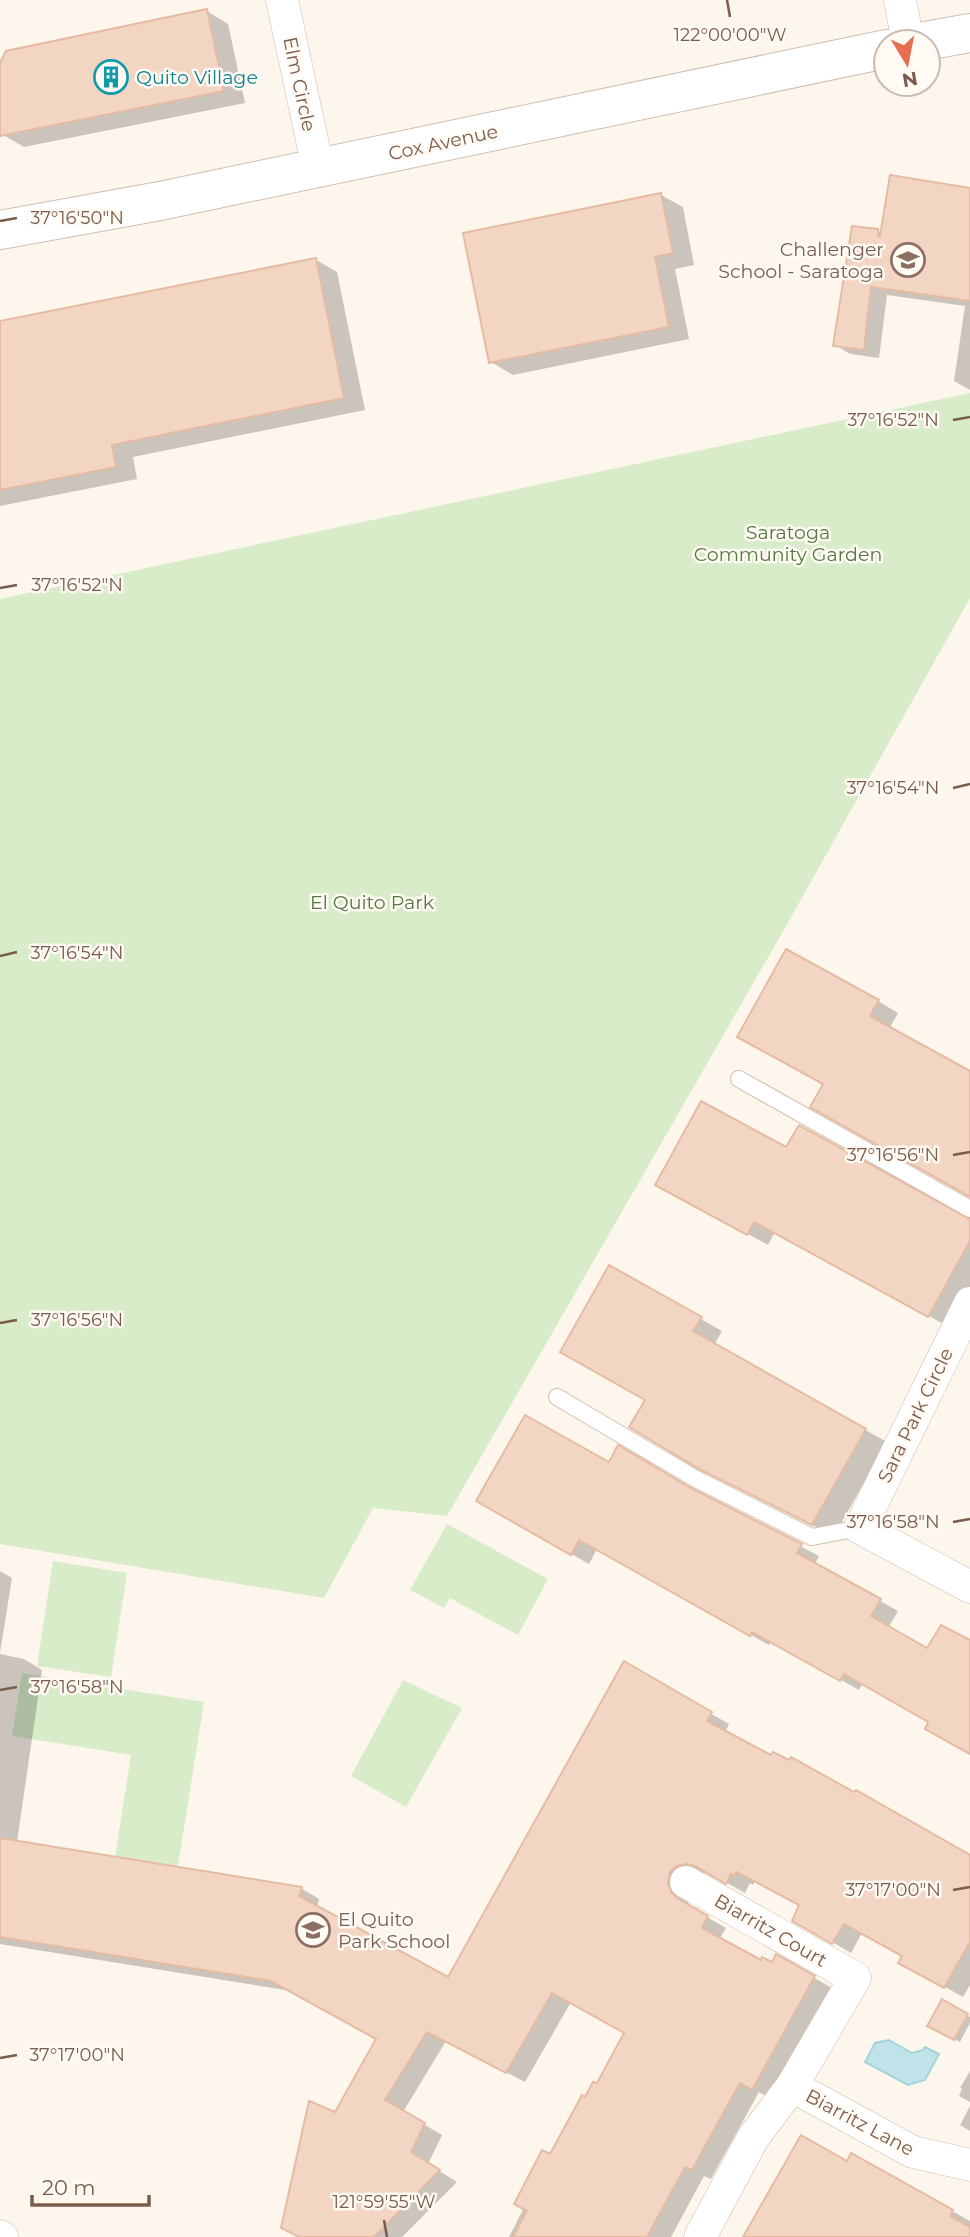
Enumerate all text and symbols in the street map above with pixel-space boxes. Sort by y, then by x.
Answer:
text: 122°00'00"W [674,24,786,46]
north arrow [872,28,942,98]
street label: Elm Circle [278,35,321,133]
building icon: Quito Village [92,58,130,96]
place label: Quito Village [136,66,258,89]
text: N [900,67,919,92]
street label: Cox Avenue [386,120,500,165]
text: 37°16'50"N [30,207,124,229]
place label: Challenger School - Saratoga [718,238,884,283]
school or university icon: Challenger School - Saratoga [889,241,927,279]
text: 37°16'52"N [847,409,939,431]
park label: Saratoga Community Garden [694,521,882,566]
text: 37°16'52"N [31,574,123,596]
text: 37°16'54"N [847,777,939,799]
park label: El Quito Park [310,891,435,914]
text: 37°16'54"N [31,942,123,964]
text: 37°16'56"N [847,1144,939,1166]
text: 37°16'56"N [31,1309,123,1331]
street label: Sara Park Circle [873,1344,958,1487]
text: 37°16'58"N [846,1511,940,1533]
text: 37°16'58"N [30,1676,124,1698]
text: 37°17'00"N [845,1879,941,1901]
street label: Biarritz Court [710,1889,831,1972]
place label: El Quito Park School [338,1908,450,1953]
school or university icon: El Quito Park School [294,1911,332,1949]
text: 37°17'00"N [29,2044,125,2066]
street label: Biarritz Lane [802,2084,918,2161]
scale bar [32,2164,149,2208]
text: 20 m [42,2175,96,2200]
text: 121°59'55"W [333,2191,435,2213]

